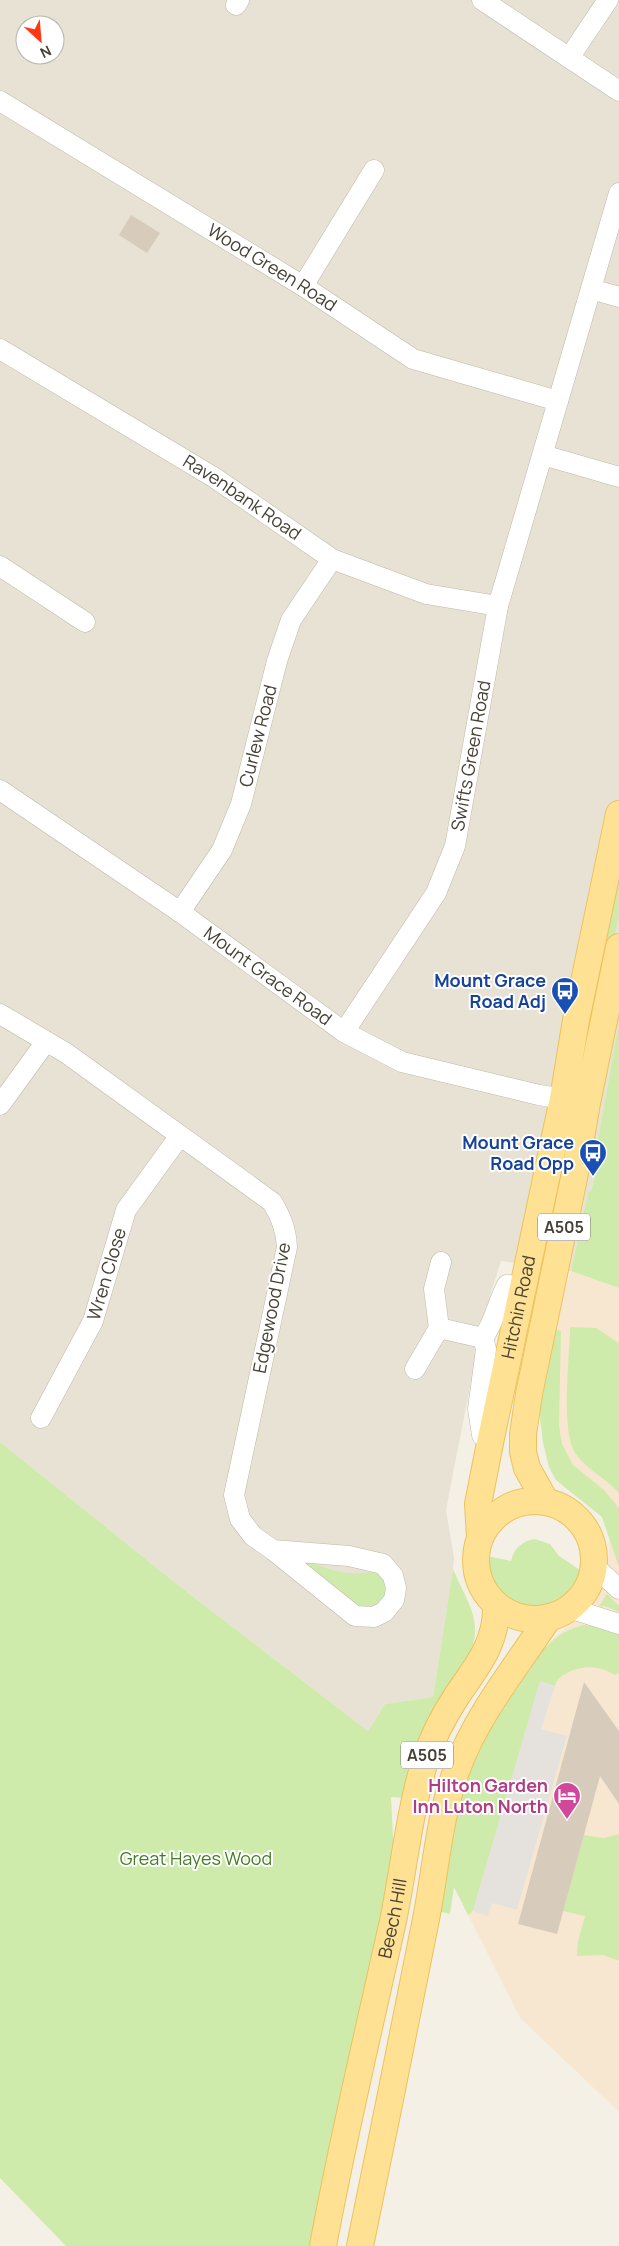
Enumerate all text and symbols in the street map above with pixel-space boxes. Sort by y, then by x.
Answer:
north arrow [15,15,65,65]
text: N [37,41,55,63]
street label: Wood Green Road [203,218,342,316]
street label: Ravenbank Road [179,449,306,545]
street label: Swifts Green Road [445,678,495,833]
street label: Curlew Road [233,682,282,789]
street label: Mount Grace Road [199,920,337,1030]
place label: Mount Grace Road Adj [434,968,546,1013]
bus stop icon: Mount Grace Road Adj [550,976,580,1015]
place label: Mount Grace Road Opp [462,1130,574,1175]
bus stop icon: Mount Grace Road Opp [578,1138,608,1177]
road number: A505 [538,1214,590,1240]
street label: Wren Close [81,1225,131,1323]
street label: Edgewood Drive [247,1240,295,1375]
street label: Hitchin Road [495,1253,540,1361]
road number: A505 [401,1742,453,1768]
place label: Hilton Garden Inn Luton North [412,1773,548,1818]
hotel icon: Hilton Garden Inn Luton North [552,1781,582,1820]
park label: Great Hayes Wood [120,1846,272,1870]
street label: Beech Hill [372,1876,412,1961]

